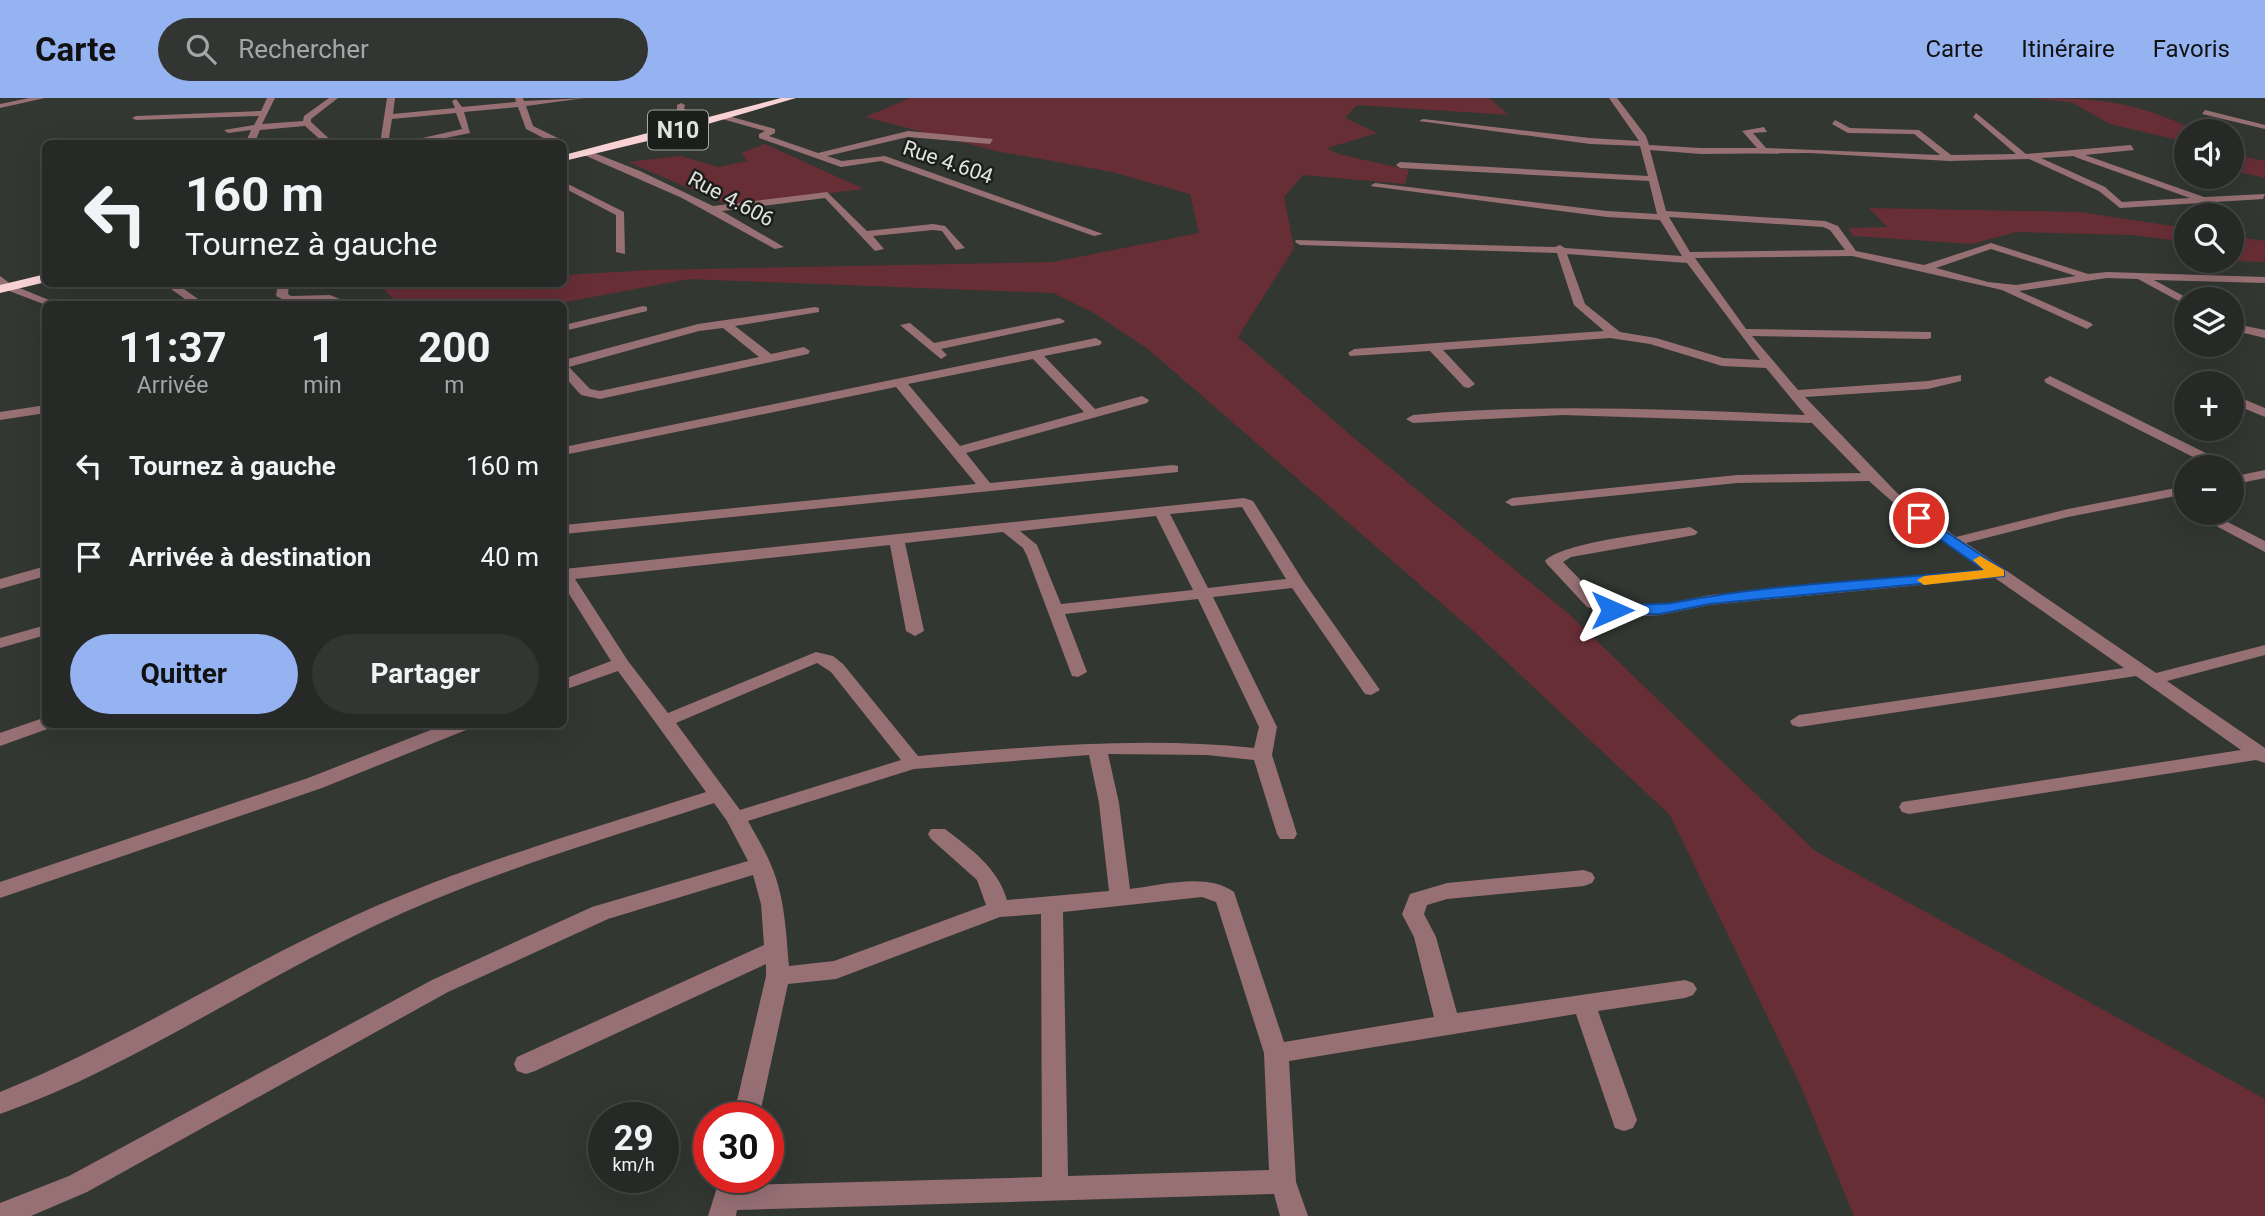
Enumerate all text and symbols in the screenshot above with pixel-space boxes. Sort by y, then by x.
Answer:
search box [158,18,648,81]
text: Carte [35,30,116,69]
icon: search [182,30,220,68]
text: Rechercher [238,34,369,64]
text: Carte [1925,35,1983,63]
text: Itinéraire [2021,35,2115,63]
text: Favoris [2153,35,2230,63]
road number: N10 [648,110,708,150]
map controls [2174,119,2244,525]
button: sound [2174,119,2244,189]
street label: Rue 4.604 [900,135,996,189]
text: 160 m [185,166,324,223]
street label: Rue 4.606 [684,166,778,232]
icon: left [70,168,161,259]
button: search [2174,203,2244,273]
text: Tournez à gauche [185,225,437,263]
button: layers [2174,287,2244,357]
text: 11:37 [119,323,227,372]
text: 1 [310,323,335,372]
text: 200 [418,323,491,372]
button: + [2174,371,2244,441]
text: Arrivée [137,372,208,399]
text: min [303,372,342,399]
text: m [444,372,464,399]
icon: left [70,447,108,485]
text: Tournez à gauche [129,451,336,481]
text: 160 m [466,451,539,481]
button: − [2174,455,2244,525]
pin [1889,488,1949,548]
icon: arrive [1900,499,1938,537]
icon: arrive [70,538,108,576]
text: Arrivée à destination [129,542,371,572]
text: 40 m [481,542,539,572]
position arrow [1575,573,1649,647]
button: Quitter [70,634,298,714]
button: Partager [312,634,539,714]
speed limit sign: 30 [693,1102,784,1193]
text: 29 [613,1118,654,1159]
text: km/h [612,1154,655,1175]

